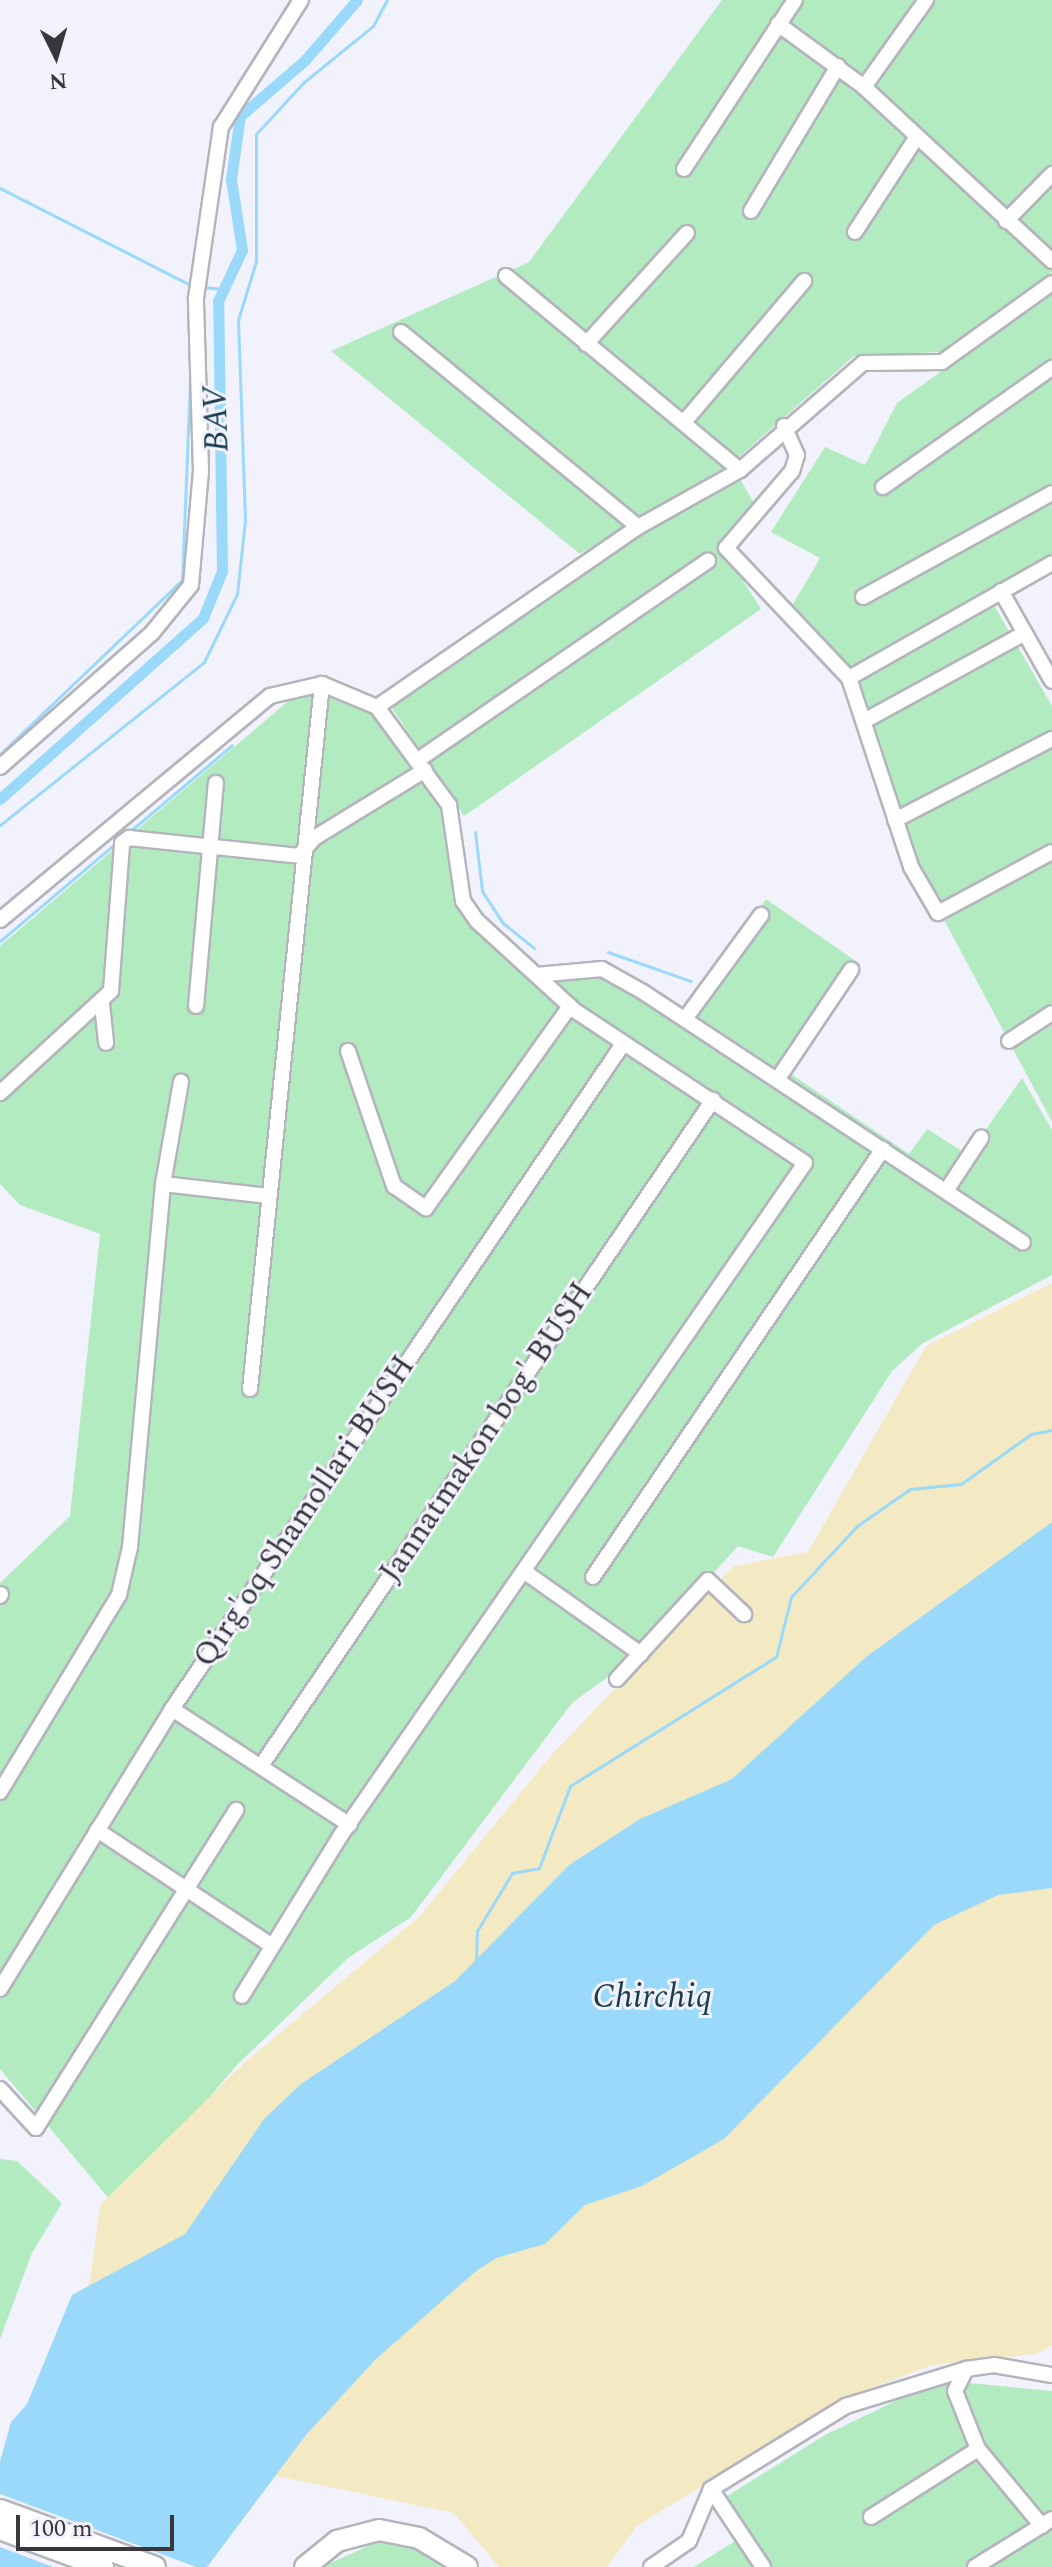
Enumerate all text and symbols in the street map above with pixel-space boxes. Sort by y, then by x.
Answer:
north arrow [16,16,96,96]
text: N [48,63,69,98]
water label: BAV [195,385,239,453]
street label: Jannatmakon bog' BUSH [372,1276,602,1590]
street label: Qirg'oq Shamollari BUSH [186,1349,424,1675]
water label: Chirchiq [592,1978,712,2018]
scale bar [20,2499,178,2549]
text: 100 m [30,2511,93,2547]

